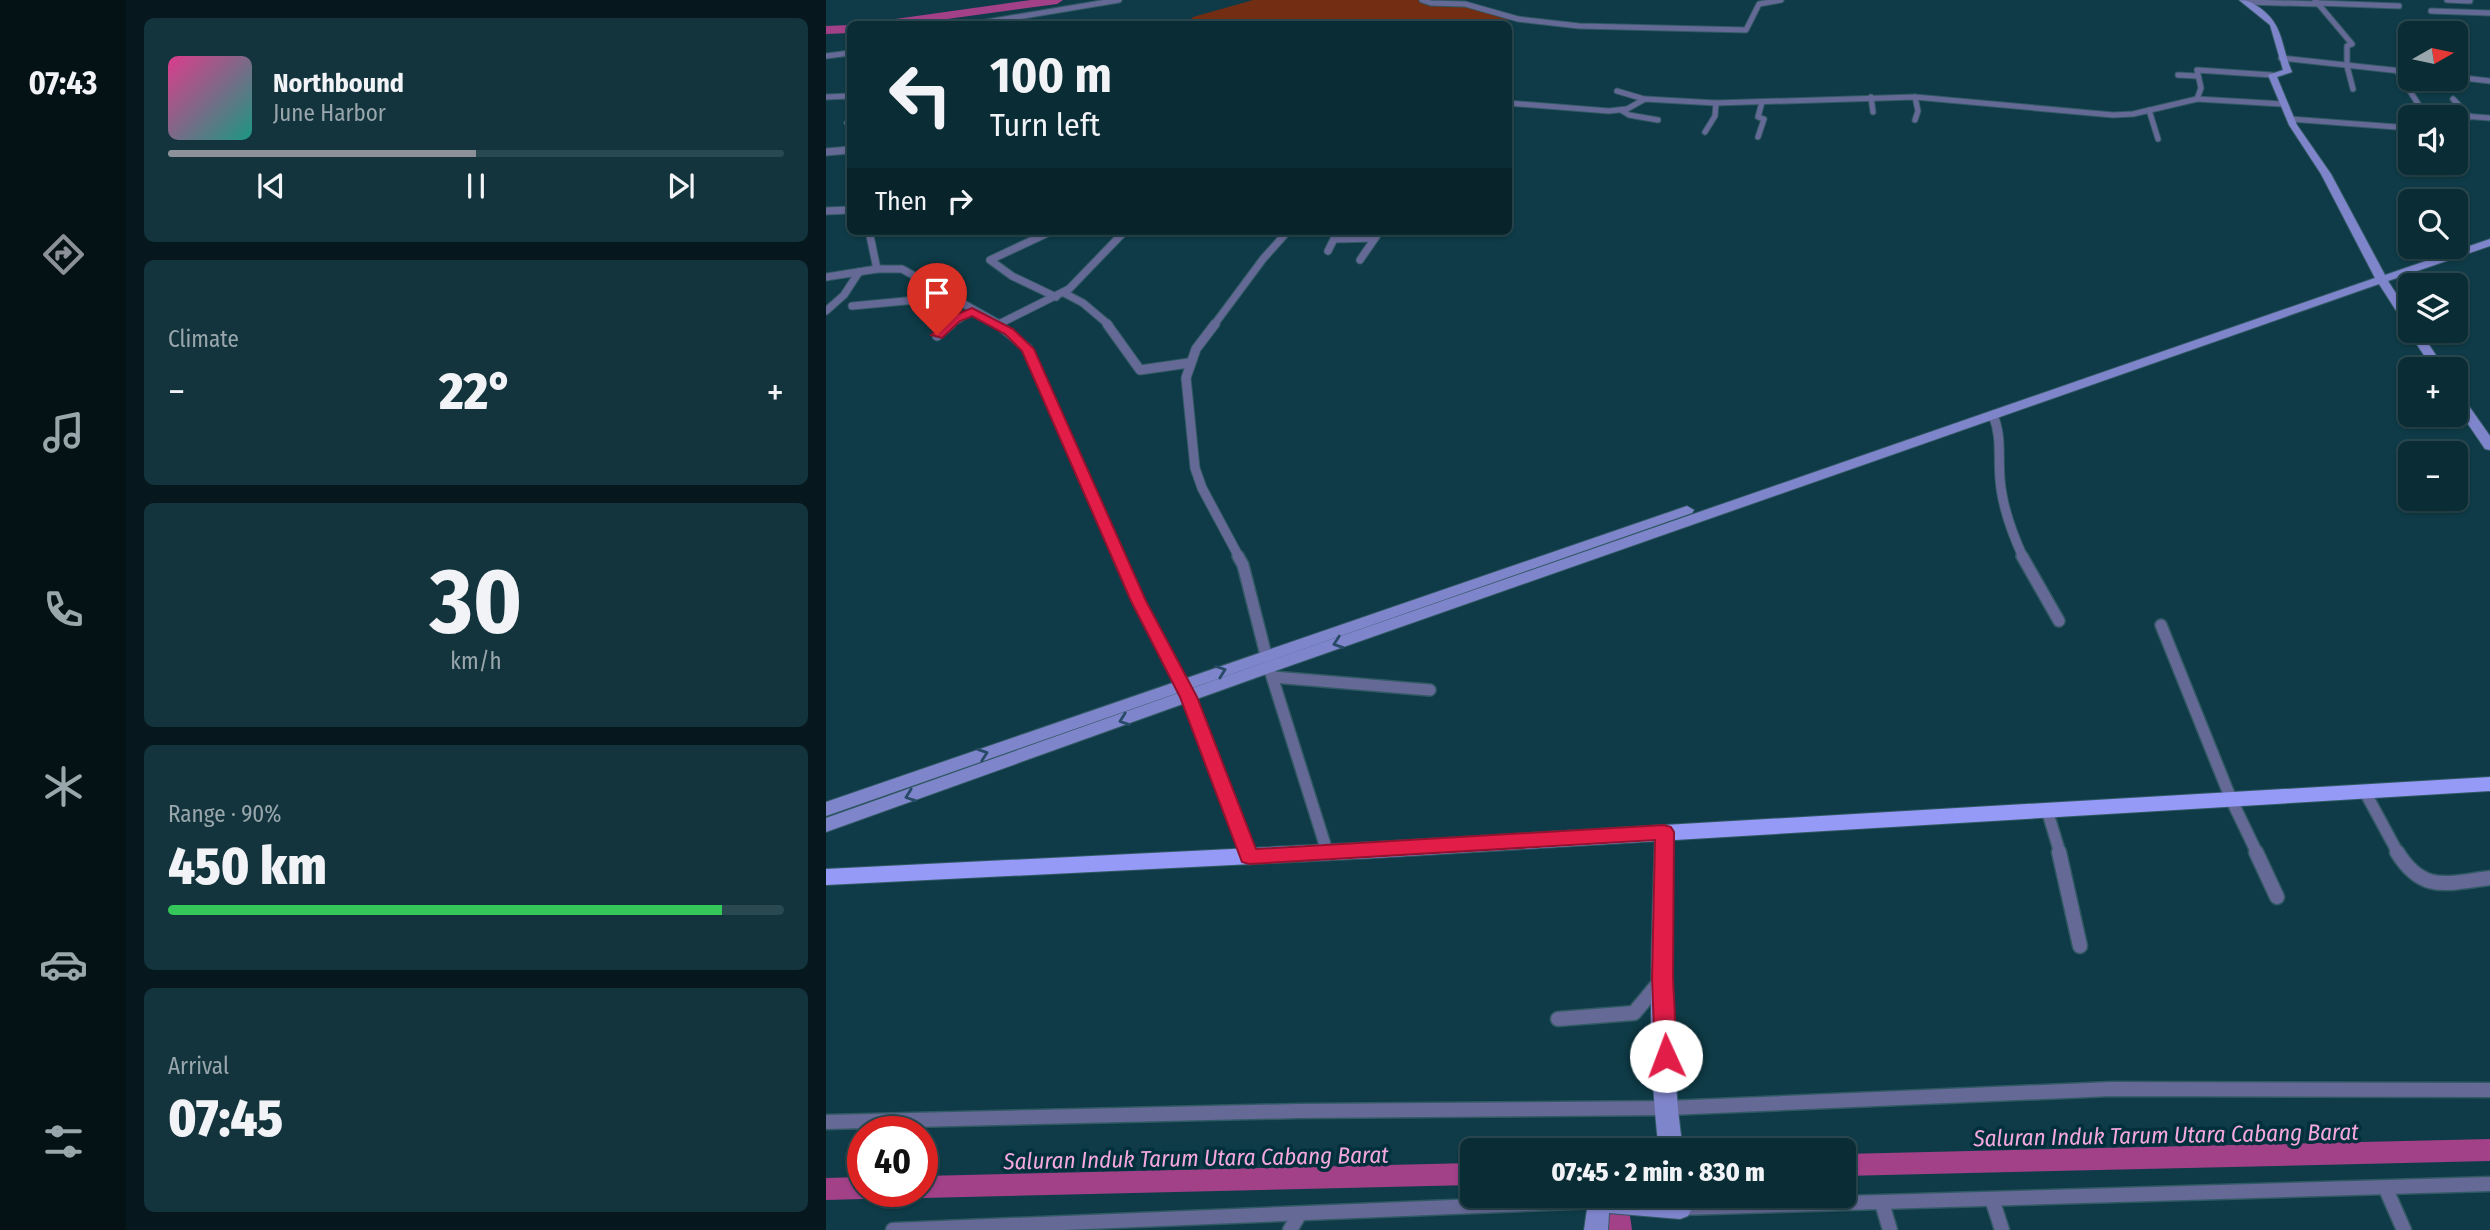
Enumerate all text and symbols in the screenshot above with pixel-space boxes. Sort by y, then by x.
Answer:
north arrow [2398,21,2468,91]
map controls [2398,21,2468,511]
text: 100 m [990,46,1112,105]
icon: left [875,49,966,140]
text: 07:43 [29,64,97,102]
text: Northbound [273,68,404,99]
text: June Harbor [273,99,386,127]
button: sound [2398,105,2468,175]
text: Turn left [990,106,1100,144]
icon: previous [252,167,290,205]
icon: pause [457,167,495,205]
icon: next [662,167,700,205]
icon: right [941,182,979,220]
text: Then [875,186,927,217]
button: search [2398,189,2468,259]
icon: directions [39,230,88,279]
pin [907,263,967,335]
button: layers [2398,273,2468,343]
icon: arrive [918,274,956,312]
text: Climate [168,325,239,353]
button: + [2398,357,2468,427]
text: 22° [439,360,513,423]
text: − [168,369,185,415]
text: + [767,369,784,415]
icon: music [39,408,88,457]
button: − [2398,441,2468,511]
text: 30 [430,547,522,656]
icon: phone [39,585,88,634]
one-way arrow [1333,635,1345,649]
text: km/h [450,647,502,675]
one-way arrow [1214,665,1226,679]
one-way arrow [1118,712,1131,726]
one-way arrow [976,748,988,762]
icon: climate [39,762,88,811]
one-way arrow [904,788,916,802]
text: Range · 90% [168,800,282,828]
text: 450 km [168,835,327,898]
icon: car [39,940,88,989]
position arrow [1629,1019,1703,1093]
text: Arrival [168,1052,229,1080]
text: 07:45 [168,1087,283,1150]
speed limit sign: 40 [847,1116,938,1207]
icon: filters [39,1117,88,1166]
water label: Saluran Induk Tarum Utara Cabang Barat [1972,1118,2359,1152]
water label: Saluran Induk Tarum Utara Cabang Barat [1002,1141,1389,1175]
text: 07:45 · 2 min · 830 m [1551,1157,1765,1188]

